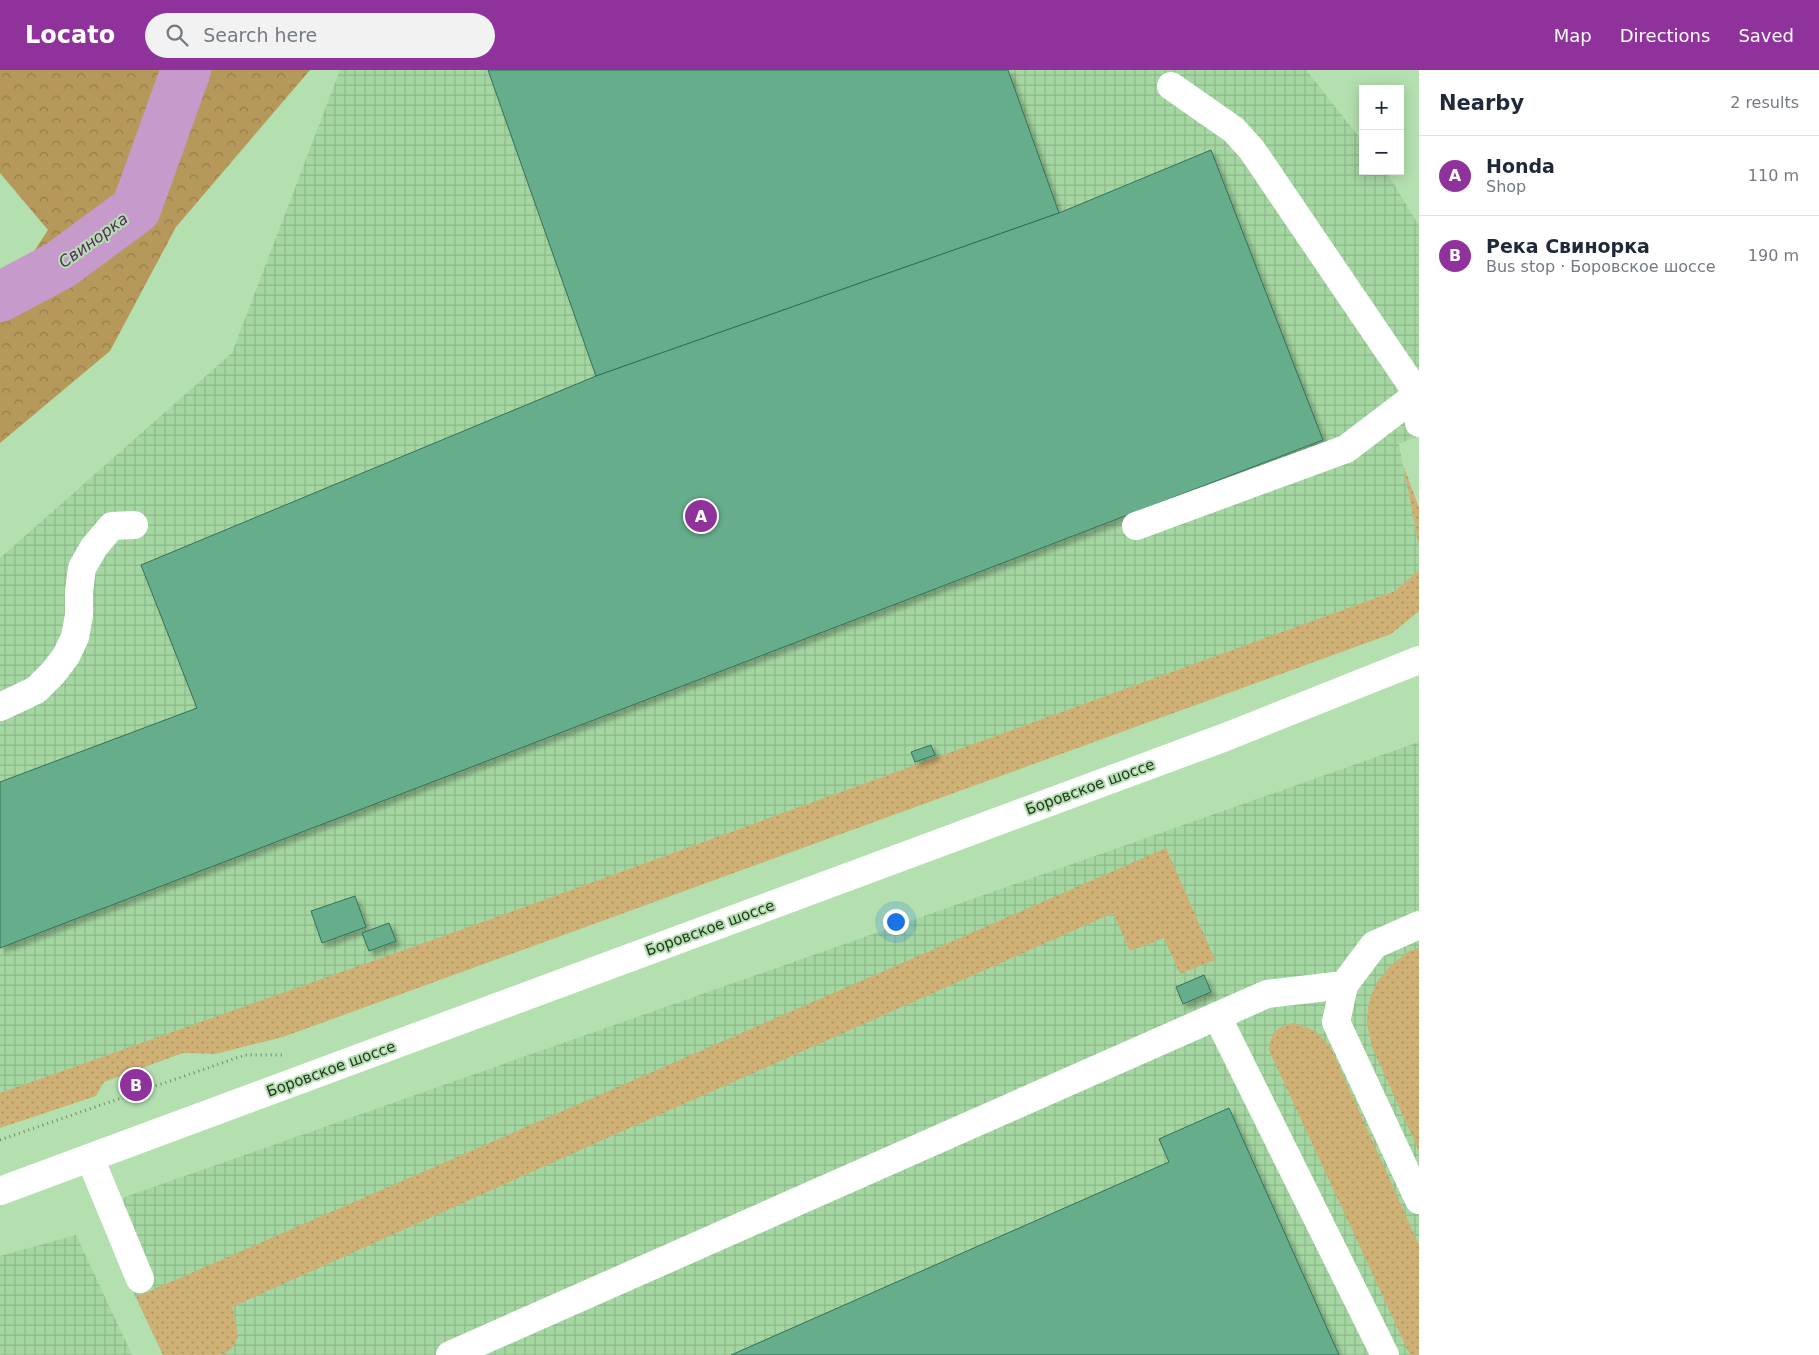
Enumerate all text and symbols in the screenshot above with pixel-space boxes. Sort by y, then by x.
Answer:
search box [145,13,495,58]
text: Locato [25,21,115,49]
icon: search [163,21,191,49]
text: Search here [203,24,317,46]
text: Map [1554,25,1592,46]
text: Directions [1620,25,1710,46]
text: Saved [1738,25,1794,46]
map controls [1359,85,1404,175]
button: + [1359,85,1404,130]
text: Nearby [1439,91,1524,115]
text: 2 results [1730,93,1799,112]
button: − [1359,130,1404,175]
text: Honda [1486,155,1555,177]
text: A [1449,166,1461,185]
text: 110 m [1748,166,1799,185]
text: Shop [1486,177,1526,196]
water label: Свинорка [55,209,132,272]
text: Река Свинорка [1486,235,1650,257]
text: B [1449,246,1461,265]
text: 190 m [1748,246,1799,265]
text: Bus stop · Боровское шоссе [1486,257,1716,276]
pin: A [685,497,717,535]
street label: Боровское шоссе [1023,755,1157,819]
street label: Боровское шоссе [643,896,777,960]
your location [883,909,909,935]
street label: Боровское шоссе [264,1037,398,1101]
pin: B [120,1066,152,1104]

